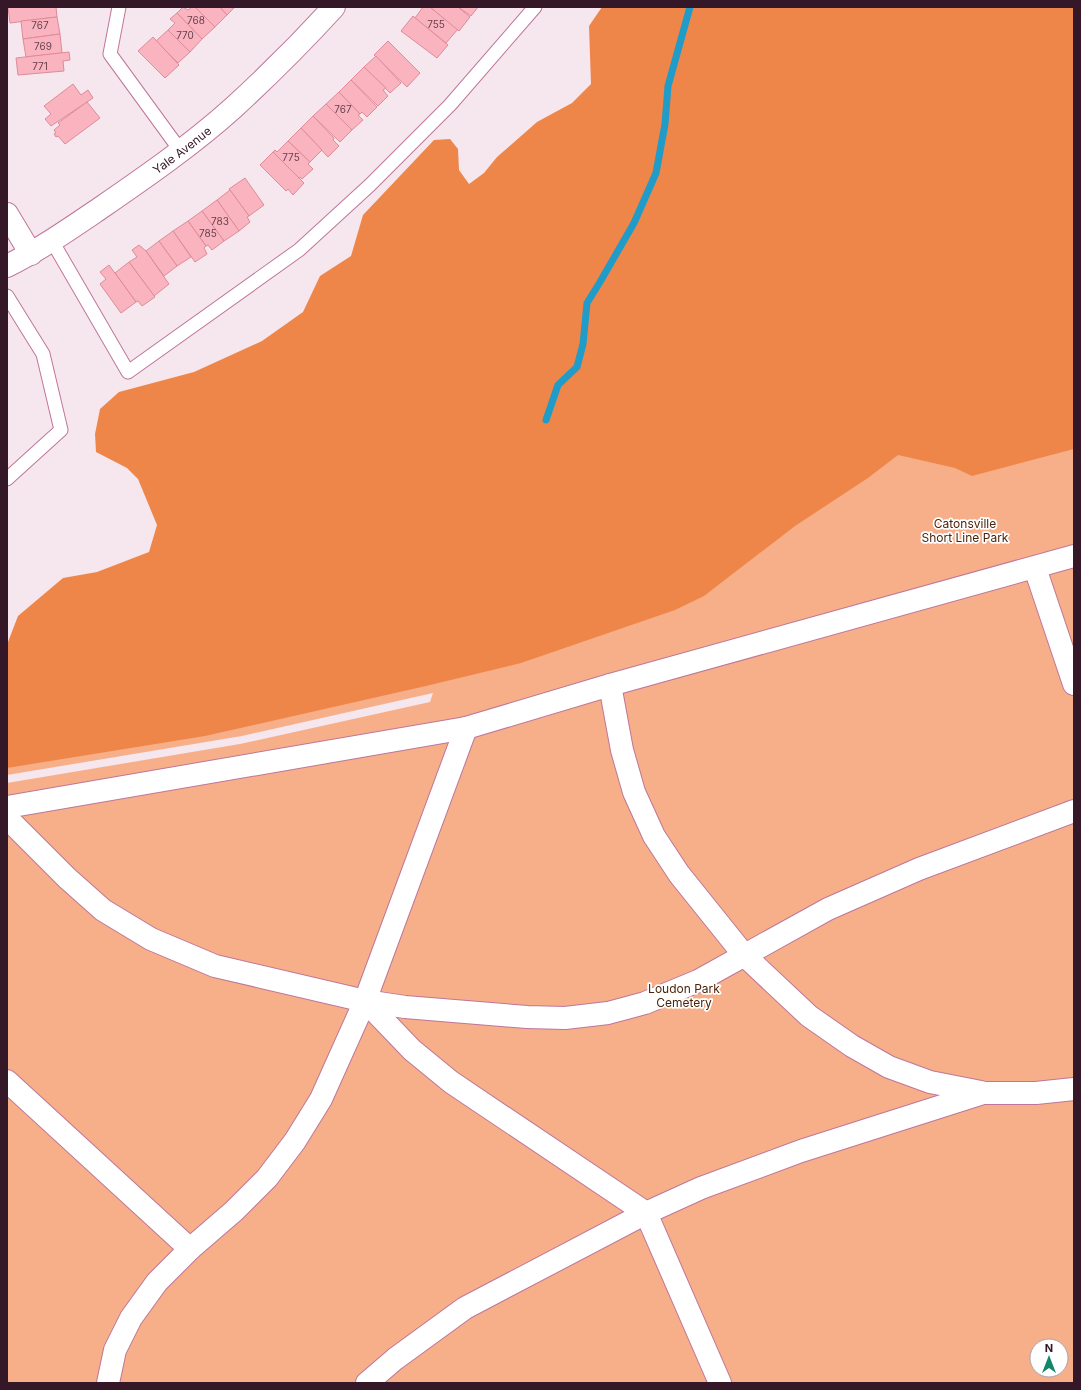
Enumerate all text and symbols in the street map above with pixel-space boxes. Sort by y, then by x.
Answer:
house number: 768 [187,14,205,26]
house number: 755 [427,18,445,30]
house number: 767 [31,19,49,31]
house number: 770 [176,29,194,41]
house number: 769 [34,40,52,52]
house number: 771 [32,60,48,72]
house number: 767 [334,103,352,115]
street label: Yale Avenue [149,123,214,177]
house number: 775 [282,151,300,163]
house number: 783 [211,215,229,227]
house number: 785 [199,227,217,239]
park label: Catonsville Short Line Park [922,516,1009,545]
park label: Loudon Park Cemetery [648,981,720,1010]
north arrow [1029,1338,1069,1378]
text: N [1045,1341,1053,1355]

